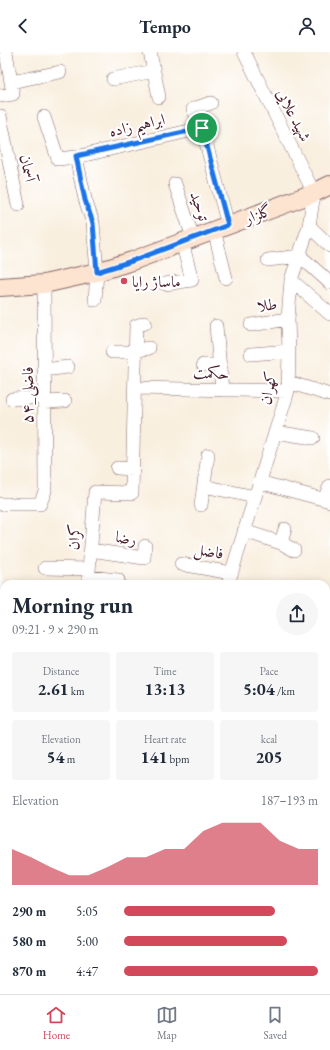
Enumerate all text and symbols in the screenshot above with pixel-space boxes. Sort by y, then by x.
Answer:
icon: back [12,15,34,37]
text: Tempo [139,15,191,38]
icon: person [296,15,318,37]
street label: شهید علایی [272,85,316,145]
street label: ابراهیم زاده [107,108,168,147]
pin [185,111,219,145]
icon: arrive [191,117,213,139]
street label: آسمان [15,152,41,185]
street label: توحید [185,188,215,225]
street label: گلزار [239,199,275,229]
place label: ماساژ رایا [132,271,181,292]
marker: ماساژ رایا [119,276,129,286]
street label: طلا [256,293,278,317]
street label: حکمت [192,362,230,384]
street label: ۵۴_فاضلی [17,367,39,423]
street label: کهران [255,370,281,406]
street label: کران [63,523,85,551]
street label: رضا [114,526,138,550]
street label: فاضل [192,538,226,565]
text: Morning run [12,591,133,620]
button: share [276,593,318,635]
text: 09:21 · 9 × 290 m [12,621,99,638]
text: Distance [43,664,79,678]
text: Time [154,664,176,678]
text: Pace [260,664,278,678]
text: 2.61 [37,678,69,700]
text: 13:13 [145,678,185,700]
text: 5:04 [243,678,275,700]
text: km [69,684,85,698]
text: /km [275,684,295,698]
text: Elevation [41,732,81,746]
text: Heart rate [144,732,186,746]
text: kcal [261,732,277,746]
text: 54 [47,746,65,768]
text: 141 [140,746,167,768]
text: 205 [256,746,282,768]
text: m [65,752,75,766]
text: bpm [167,752,190,766]
text: Elevation [12,792,59,809]
text: 187–193 m [261,792,318,809]
text: 290 m [12,903,46,920]
text: 5:05 [76,903,98,920]
text: 580 m [12,933,46,950]
text: 5:00 [76,933,98,950]
text: 870 m [12,963,46,980]
text: 4:47 [76,963,98,980]
tab: Home [43,1004,70,1042]
tab: Map [156,1004,178,1042]
tab: Saved [264,1004,287,1042]

